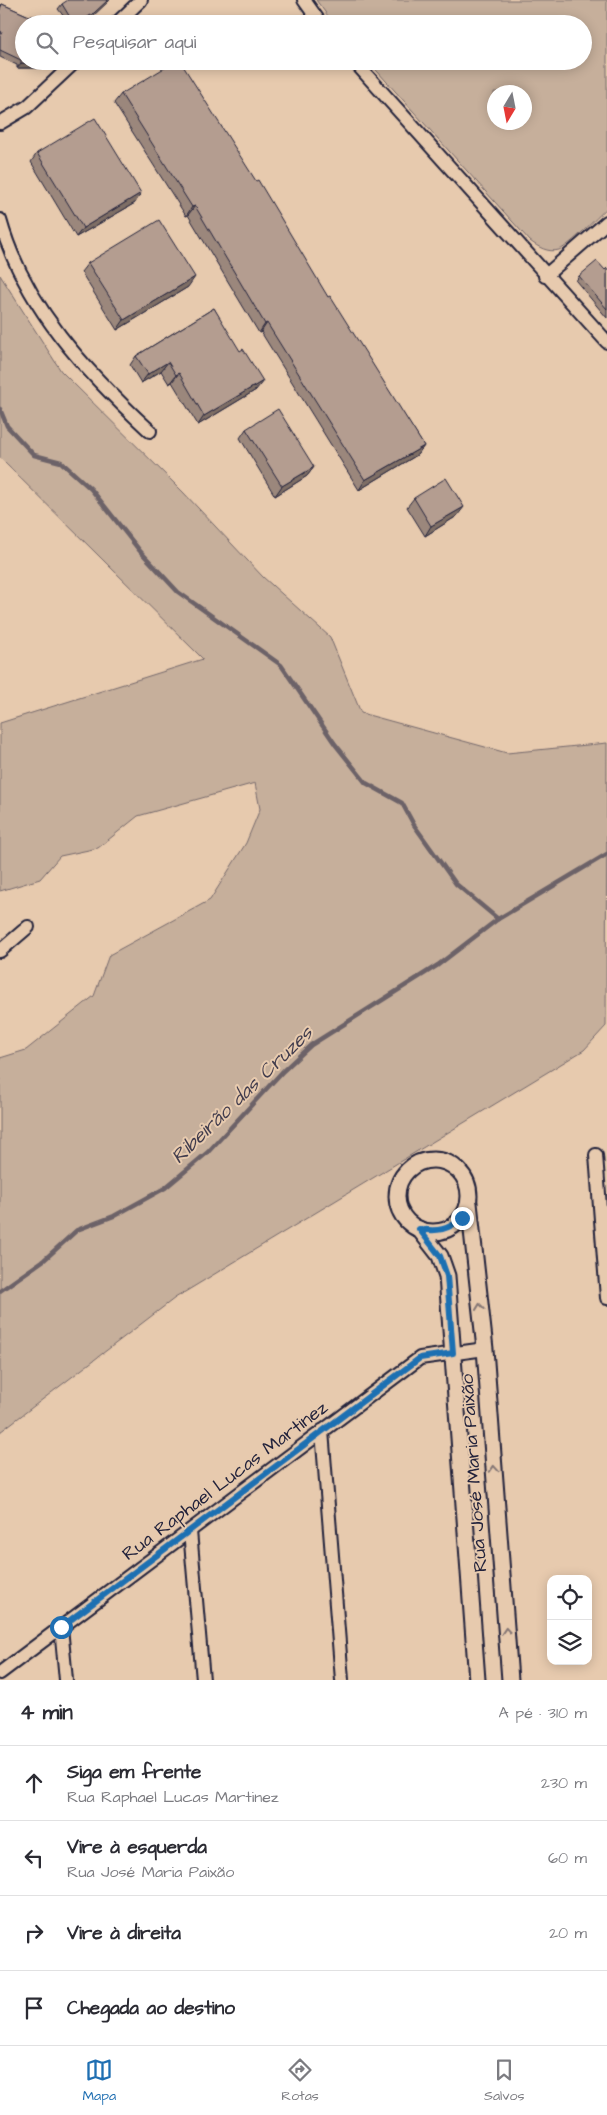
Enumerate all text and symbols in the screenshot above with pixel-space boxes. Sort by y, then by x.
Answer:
search box [15,15,592,70]
icon: search [33,29,61,57]
text: Pesquisar aqui [73,29,196,56]
north arrow [487,85,532,130]
water label: Ribeirão das Cruzes [165,1019,320,1170]
route end [451,1207,474,1230]
one-way arrow [475,1303,486,1311]
street label: Rua José Maria Paixão [454,1373,494,1573]
street label: Rua Raphael Lucas Martinez [116,1394,334,1567]
one-way arrow [489,1465,500,1473]
map controls [547,1575,592,1665]
button: locate [547,1575,592,1620]
route start [50,1616,73,1639]
button: layers [547,1620,592,1665]
one-way arrow [501,1627,512,1635]
text: 4 min [20,1698,73,1727]
text: A pé · 310 m [499,1702,587,1724]
text: Siga em frente [67,1759,201,1786]
icon: ahead [20,1769,48,1797]
text: 230 m [541,1772,587,1794]
text: Rua Raphael Lucas Martinez [67,1786,279,1808]
text: Vire à esquerda [67,1834,207,1861]
icon: left [20,1844,48,1872]
text: 60 m [548,1847,587,1869]
text: Rua José Maria Paixão [67,1861,234,1883]
icon: right [20,1919,48,1947]
text: Vire à direita [67,1920,181,1947]
text: 20 m [549,1922,587,1944]
icon: arrive [20,1994,48,2022]
text: Chegada ao destino [67,1995,235,2022]
tab: Mapa [83,2056,116,2106]
tab: Rotas [281,2056,319,2106]
tab: Salvos [484,2056,524,2106]

